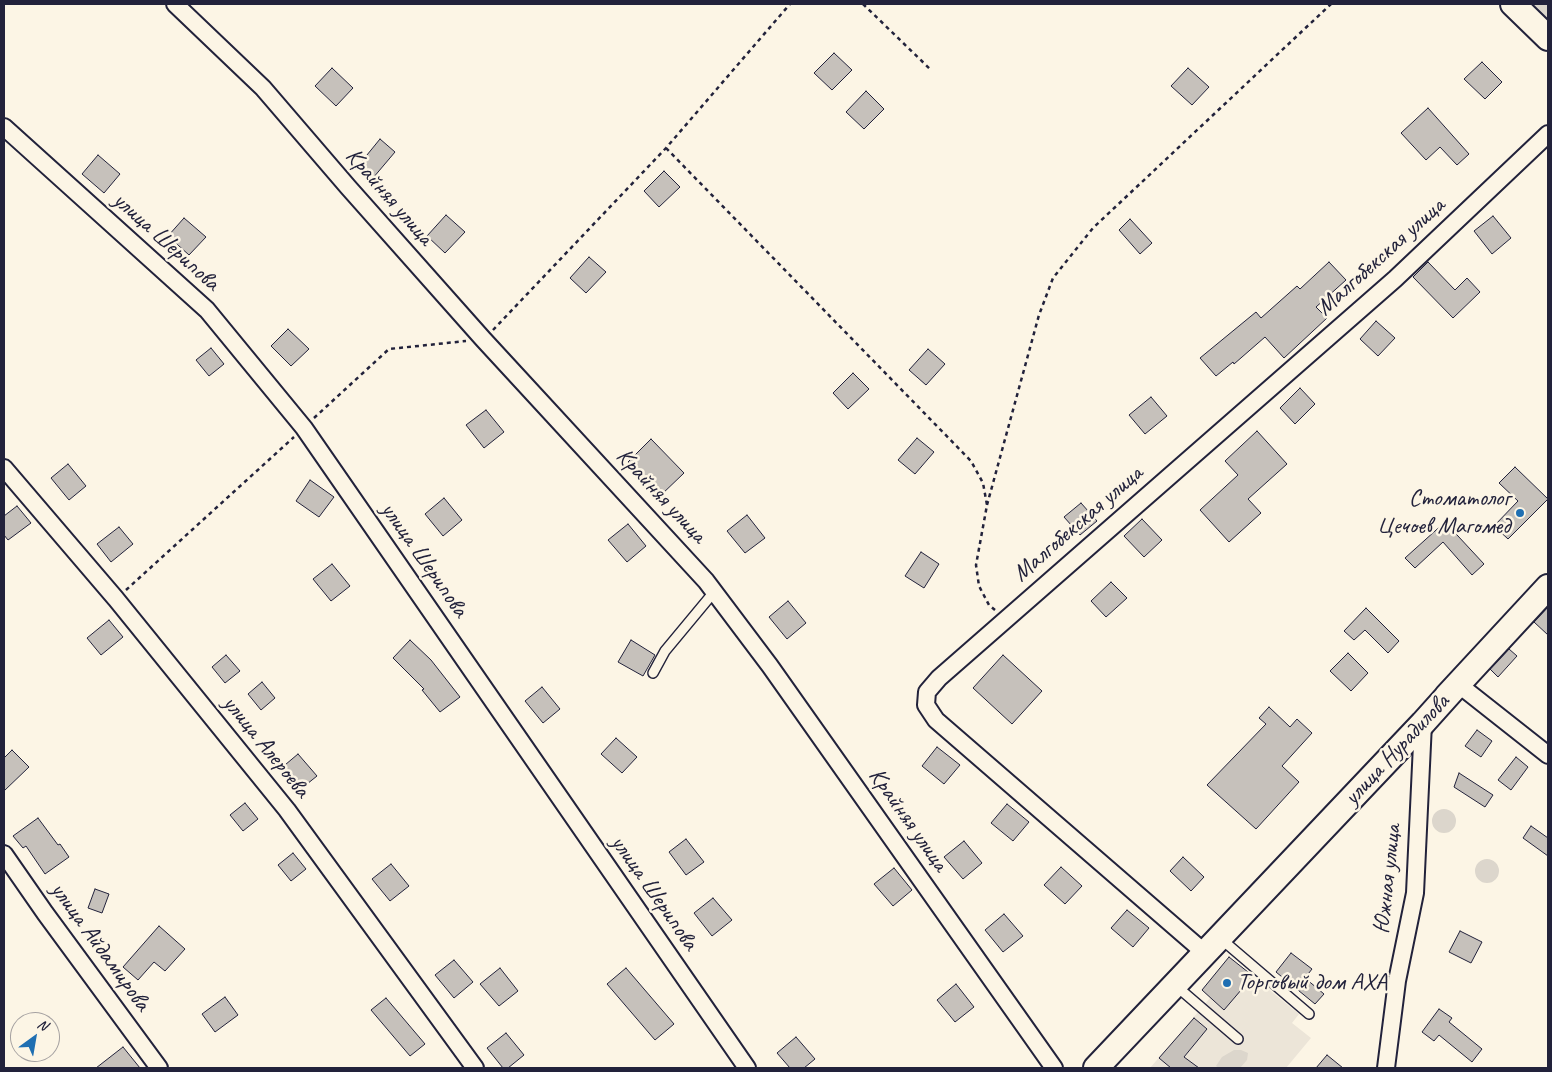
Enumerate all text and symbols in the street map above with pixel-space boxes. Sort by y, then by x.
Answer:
street label: Крайняя улица [339,142,439,252]
street label: улица Шерипова [107,186,225,298]
street label: Малгобекская улица [1311,192,1451,322]
street label: Крайняя улица [610,442,712,550]
street label: Малгобекская улица [1007,460,1149,588]
place label: Стоматолог Цечоев Магомед [1377,485,1510,541]
street label: улица Шерипова [374,497,474,623]
marker: Стоматолог Цечоев Магомед [1514,507,1526,519]
street label: улица Нурадилова [1338,688,1456,812]
street label: улица Алероева [216,690,316,804]
street label: Крайняя улица [862,763,954,877]
street label: Южная улица [1368,823,1408,935]
street label: улица Шерипова [604,830,704,956]
street label: улица Айдамирова [44,877,156,1017]
place label: Торговый дом АХА [1237,969,1387,997]
marker: Торговый дом АХА [1221,977,1233,989]
north arrow [10,1012,60,1062]
text: N [34,1015,51,1034]

